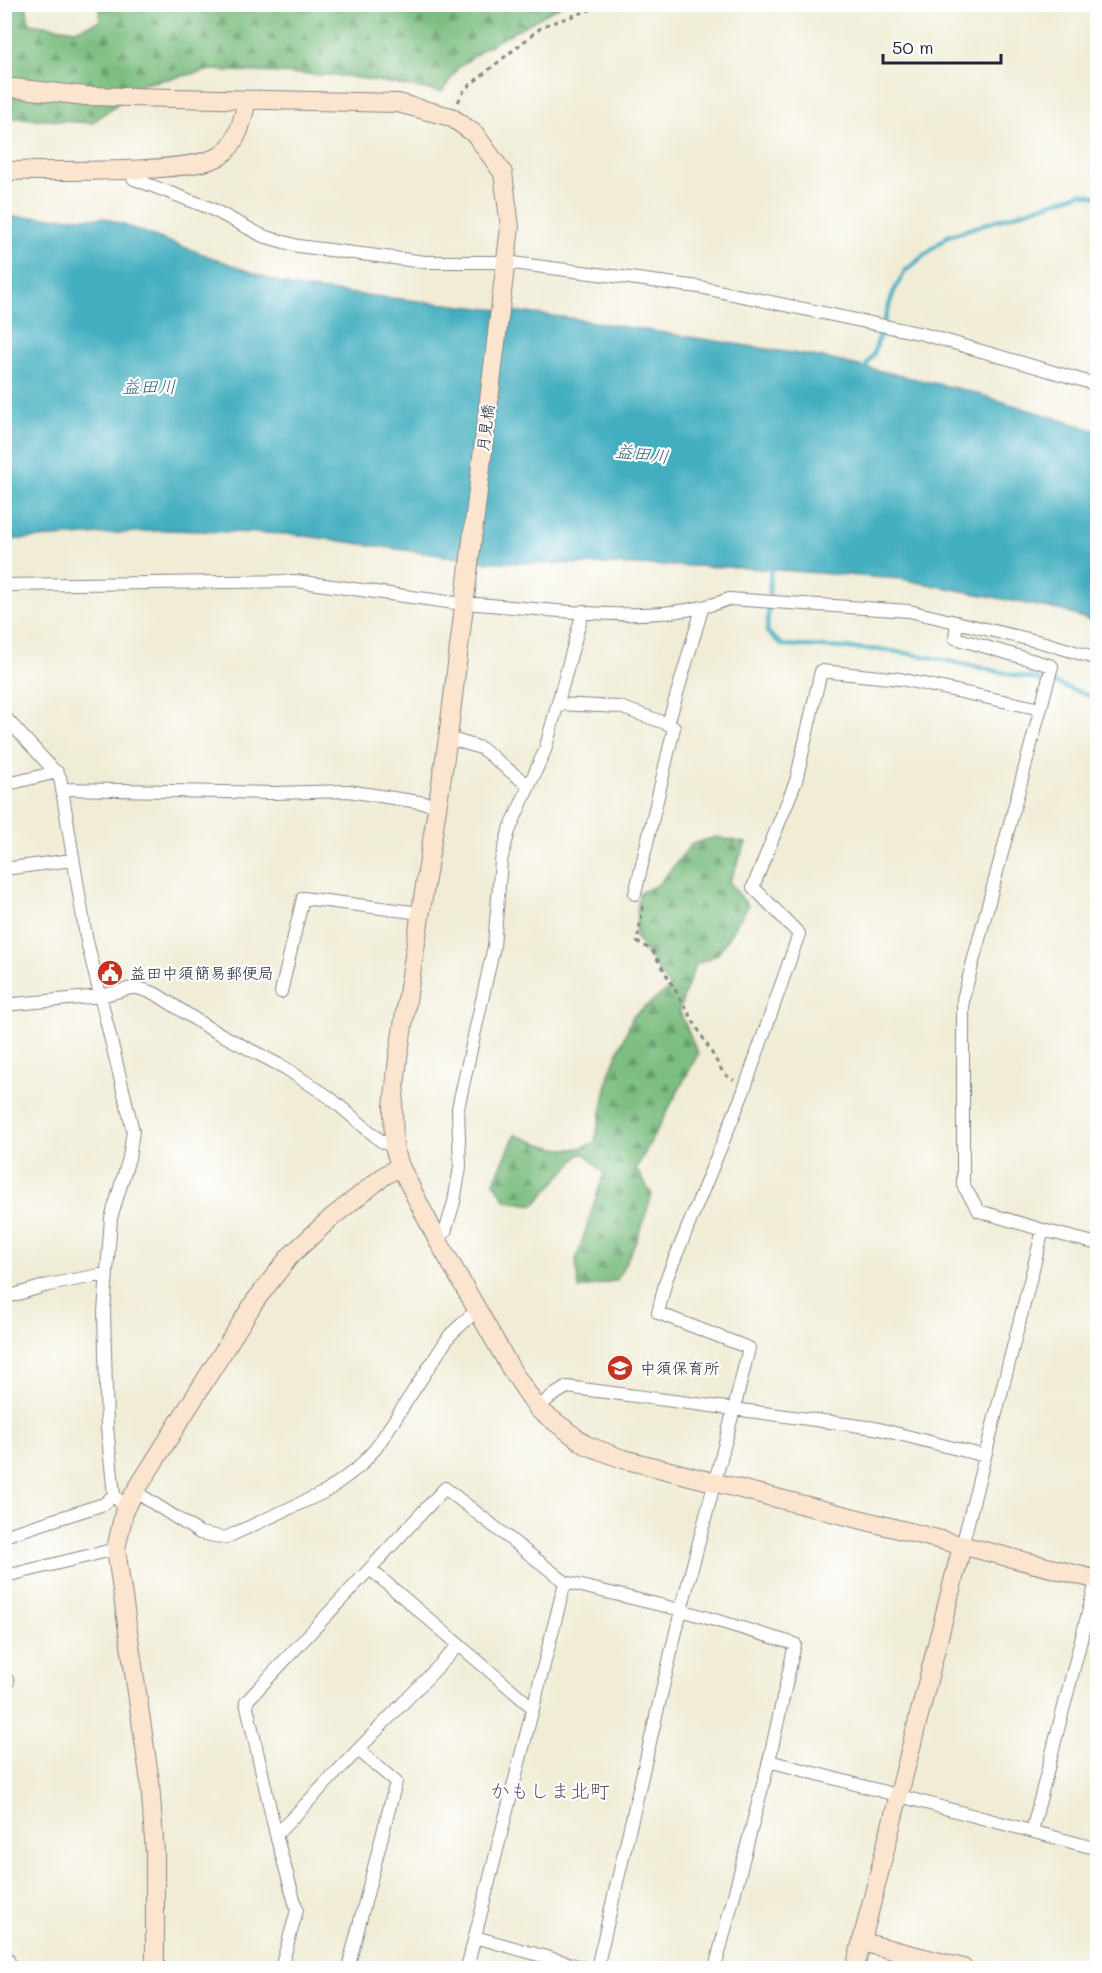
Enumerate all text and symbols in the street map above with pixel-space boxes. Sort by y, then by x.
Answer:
scale bar [883,27,1002,65]
text: 50 m [892,35,934,59]
water label: 益田川 [122,374,176,398]
street label: 月見橋 [471,403,498,453]
water label: 益田川 [614,438,670,468]
public building icon: 益田中須簡易郵便局 [95,958,125,988]
place label: 益田中須簡易郵便局 [130,962,274,983]
school or university icon: 中須保育所 [605,1353,635,1383]
place label: 中須保育所 [640,1357,720,1378]
district label: かもしま北町 [490,1777,610,1803]

